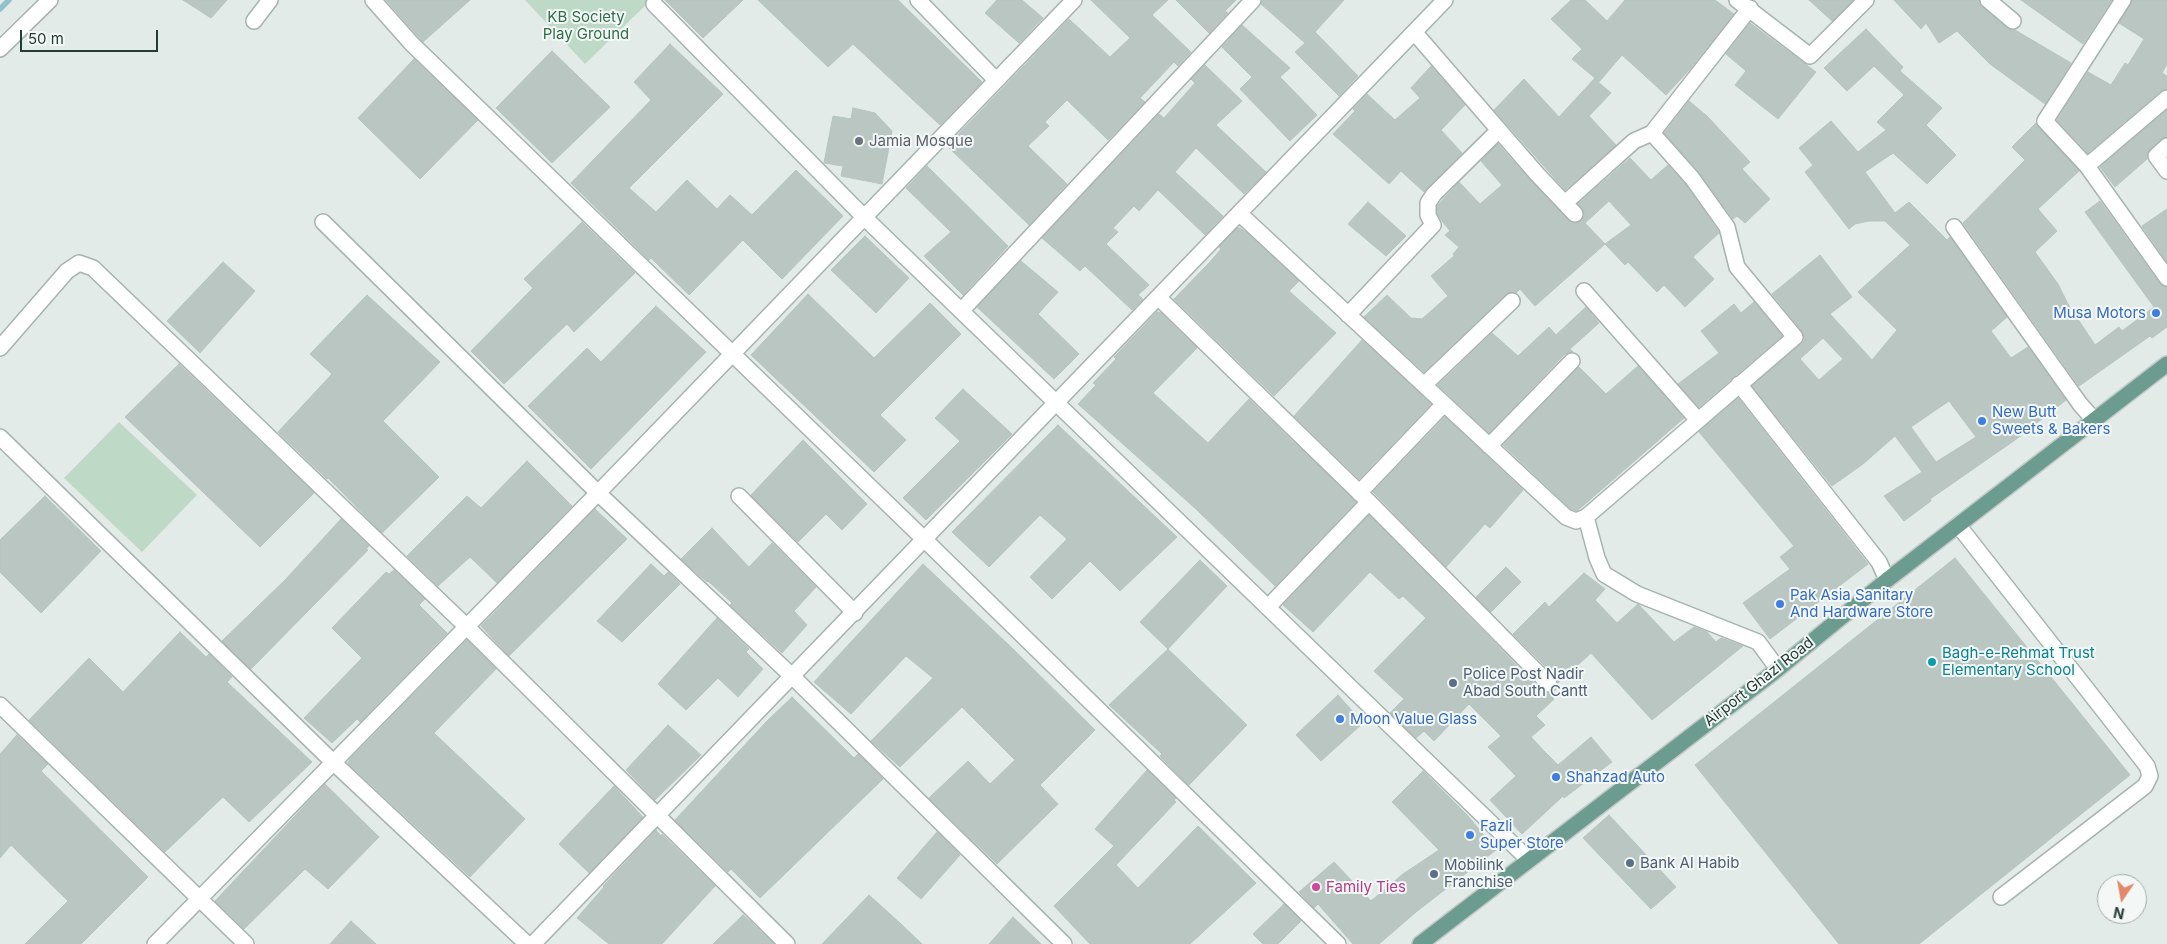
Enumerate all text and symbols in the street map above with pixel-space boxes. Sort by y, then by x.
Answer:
park label: KB Society Play Ground [543,8,629,43]
scale bar [22,20,160,52]
text: 50 m [28,29,64,48]
place label: Jamia Mosque [869,132,973,150]
marker: Jamia Mosque [853,135,865,147]
place label: Musa Motors [2053,304,2146,322]
marker: Musa Motors [2150,307,2162,319]
place label: New Butt Sweets & Bakers [1992,403,2110,438]
marker: New Butt Sweets & Bakers [1976,415,1988,427]
place label: Pak Asia Sanitary And Hardware Store [1790,586,1933,621]
marker: Pak Asia Sanitary And Hardware Store [1774,598,1786,610]
street label: Airport Ghazi Road [1701,634,1817,730]
place label: Bagh-e-Rehmat Trust Elementary School [1942,644,2095,679]
marker: Bagh-e-Rehmat Trust Elementary School [1926,656,1938,668]
place label: Police Post Nadir Abad South Cantt [1463,665,1588,700]
marker: Police Post Nadir Abad South Cantt [1447,677,1459,689]
place label: Moon Value Glass [1350,710,1477,728]
marker: Moon Value Glass [1334,713,1346,725]
place label: Shahzad Auto [1566,768,1665,786]
marker: Shahzad Auto [1550,771,1562,783]
place label: Fazli Super Store [1480,817,1564,852]
marker: Fazli Super Store [1464,829,1476,841]
place label: Bank Al Habib [1640,854,1739,872]
place label: Mobilink Franchise [1444,856,1513,891]
marker: Bank Al Habib [1624,857,1636,869]
marker: Mobilink Franchise [1428,868,1440,880]
north arrow [2097,874,2147,924]
place label: Family Ties [1326,878,1406,896]
marker: Family Ties [1310,881,1322,893]
text: N [2112,904,2126,923]

